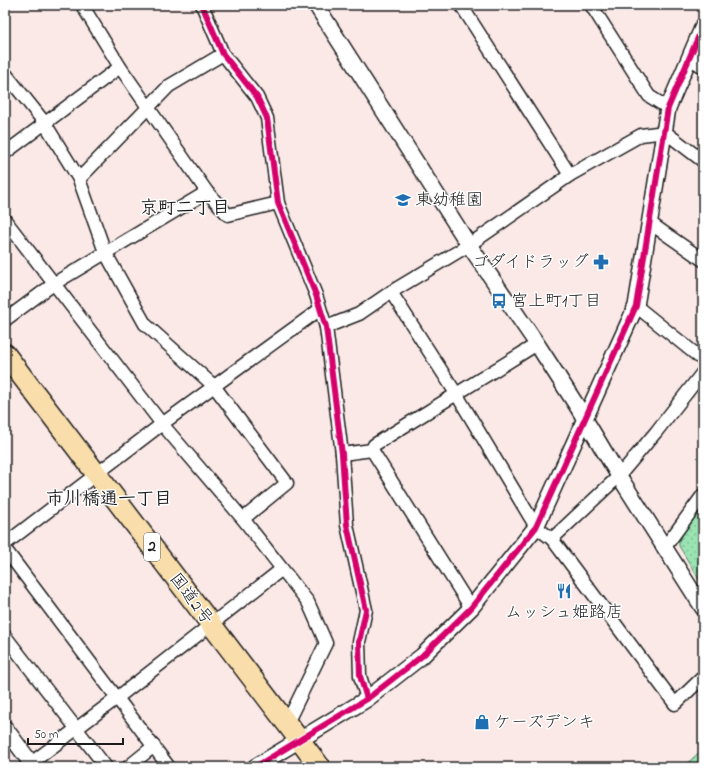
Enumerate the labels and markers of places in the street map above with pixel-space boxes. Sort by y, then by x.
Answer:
place label: 東幼稚園 [415,188,483,213]
school or university icon: 東幼稚園 [394,191,412,209]
place label: ゴダイドラッグ [472,250,589,275]
pharmacy icon: ゴダイドラッグ [592,253,610,271]
place label: 宮上町1丁目 [511,289,601,314]
bus stop icon: 宮上町1丁目 [490,292,508,310]
restaurant icon: ムッシュ姫路店 [555,582,573,600]
place label: ムッシュ姫路店 [505,600,623,625]
place label: ケーズデンキ [494,710,595,735]
shop icon: ケーズデンキ [473,713,491,731]

